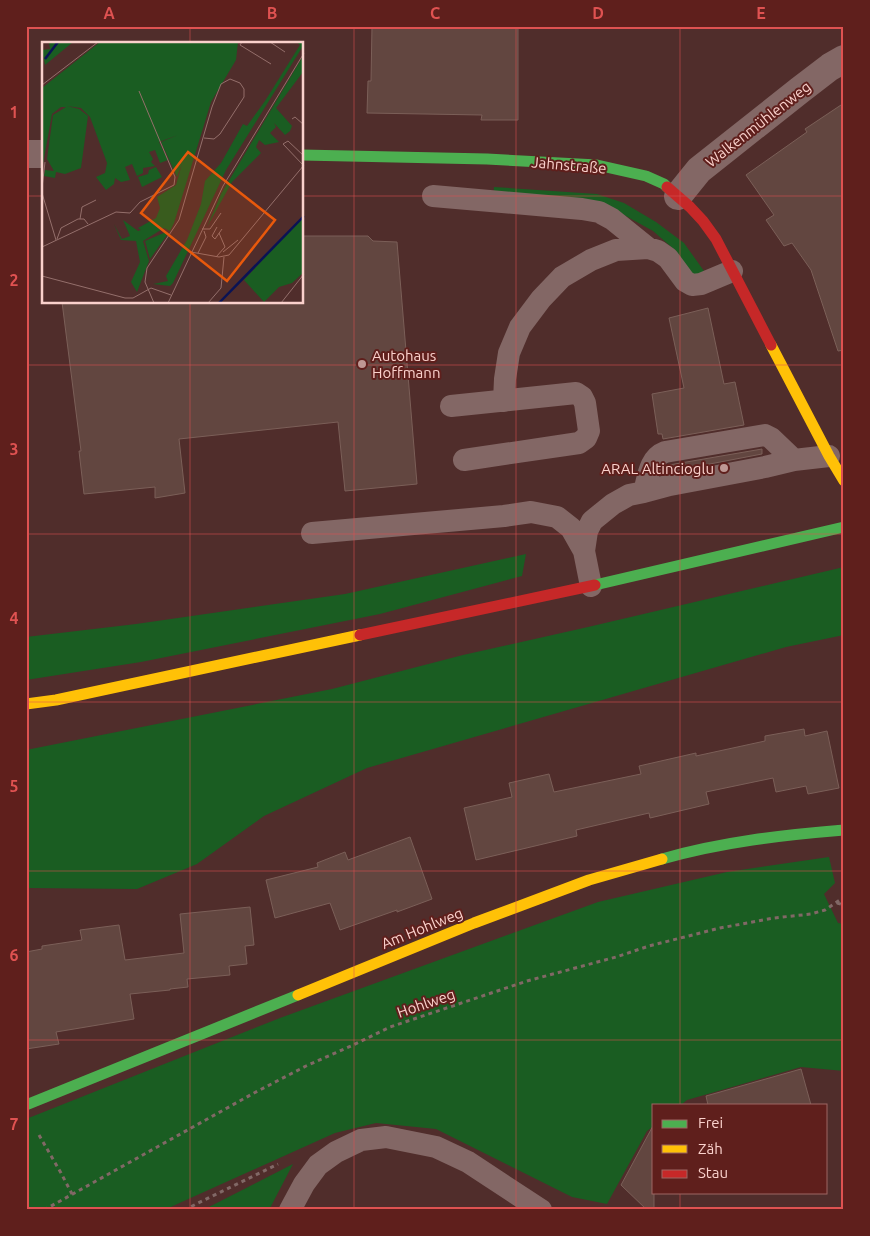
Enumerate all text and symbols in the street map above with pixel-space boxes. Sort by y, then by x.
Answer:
text: A [103,4,115,22]
text: B [267,4,277,22]
text: C [430,4,440,22]
text: D [592,4,604,22]
text: E [756,4,766,22]
inset map [42,42,304,304]
street label: Walkenmühlenweg [702,78,814,170]
text: 1 [9,103,19,121]
street label: Jahnstraße [531,153,607,177]
text: 2 [9,271,19,289]
place label: Autohaus Hoffmann [372,347,440,381]
marker: Autohaus Hoffmann [356,358,368,370]
text: 3 [9,440,19,458]
place label: ARAL Altincioglu [601,460,714,477]
marker: ARAL Altincioglu [718,462,730,474]
text: 4 [9,609,19,627]
text: 5 [9,777,19,795]
street label: Am Hohlweg [379,904,465,952]
text: 6 [9,946,19,964]
street label: Hohlweg [395,985,457,1021]
legend [652,1104,828,1194]
text: Frei [698,1114,723,1131]
text: 7 [9,1115,19,1133]
text: Zäh [698,1140,723,1157]
text: Stau [698,1164,728,1181]

